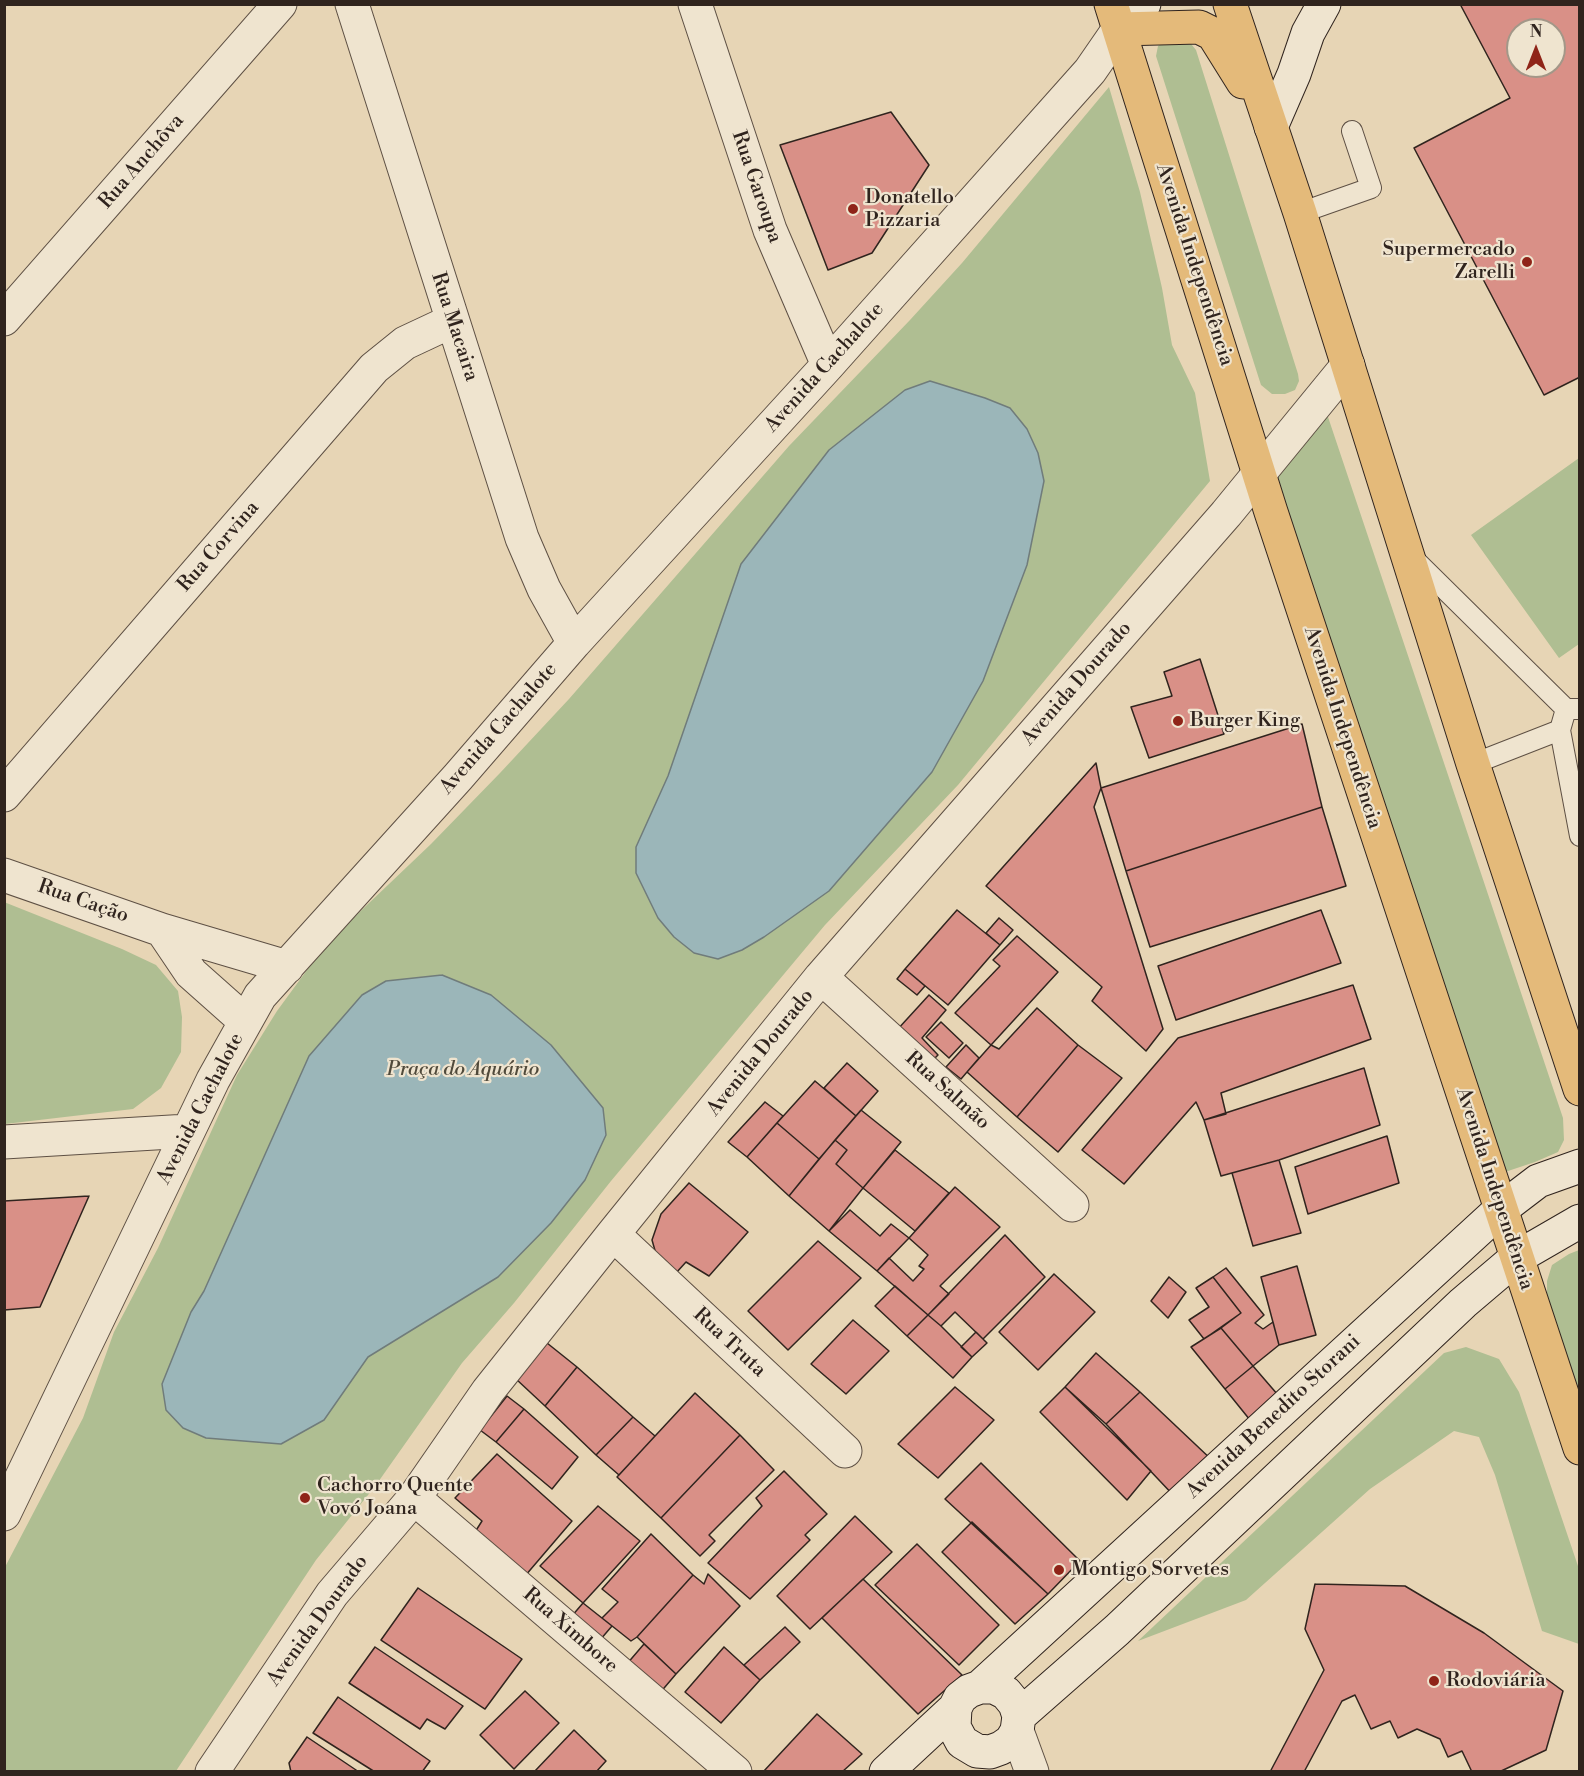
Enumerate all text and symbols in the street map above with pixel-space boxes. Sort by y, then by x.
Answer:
north arrow [1506,18,1566,78]
text: N [1530,22,1542,42]
street label: Rua Anchôva [94,110,190,214]
street label: Rua Garoupa [726,128,786,246]
street label: Avenida Independência [1150,161,1238,369]
place label: Donatello Pizzaria [865,186,954,233]
marker: Donatello Pizzaria [846,202,860,216]
place label: Supermercado Zarelli [1383,238,1515,285]
marker: Supermercado Zarelli [1520,255,1534,269]
street label: Rua Macaira [425,270,483,384]
street label: Avenida Cachalote [760,298,890,438]
street label: Rua Corvina [173,497,265,597]
street label: Avenida Dourado [1017,617,1137,751]
street label: Avenida Independência [1298,624,1386,832]
street label: Avenida Cachalote [435,658,563,800]
place label: Burger King [1190,709,1300,733]
marker: Burger King [1171,714,1185,728]
street label: Rua Cação [34,875,132,929]
street label: Avenida Dourado [703,985,819,1121]
street label: Avenida Cachalote [153,1029,249,1189]
street label: Rua Salmão [900,1047,994,1135]
park label: Praça do Aquário [387,1058,539,1082]
street label: Avenida Independência [1450,1085,1538,1293]
street label: Rua Truta [688,1303,770,1383]
street label: Avenida Benedito Storani [1182,1330,1366,1504]
place label: Cachorro Quente Vovó Joana [317,1474,473,1521]
marker: Cachorro Quente Vovó Joana [298,1491,312,1505]
street label: Avenida Dourado [262,1551,374,1691]
place label: Montigo Sorvetes [1071,1558,1229,1582]
marker: Montigo Sorvetes [1052,1563,1066,1577]
street label: Rua Ximbore [517,1583,623,1679]
place label: Rodoviária [1446,1669,1546,1693]
marker: Rodoviária [1427,1674,1441,1688]

